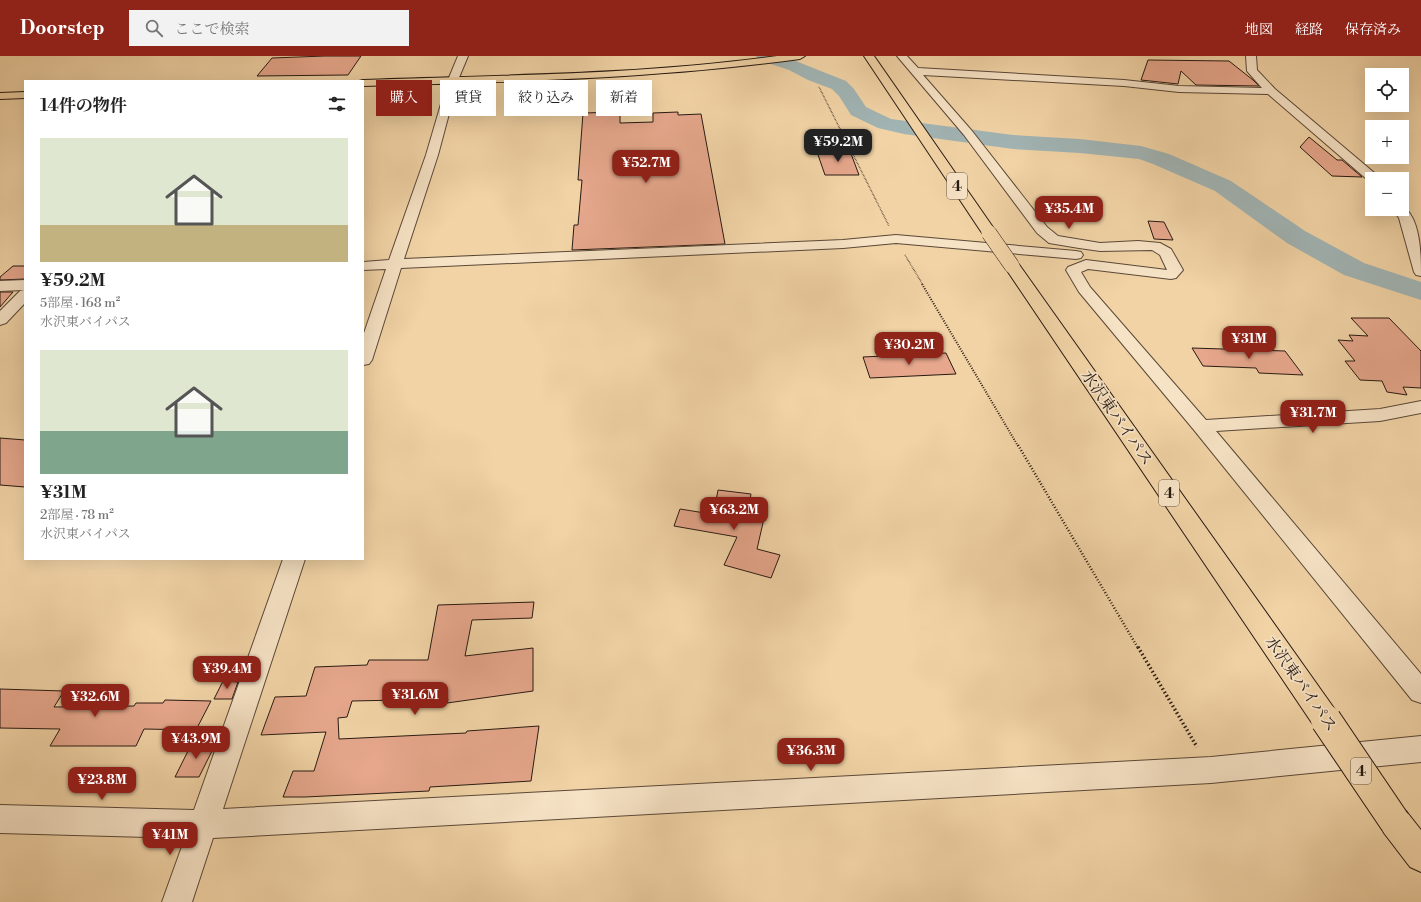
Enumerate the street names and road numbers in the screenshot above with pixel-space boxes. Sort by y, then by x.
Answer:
road number: 4 [947,173,967,199]
street label: 水沢東バイパス [1077,367,1157,469]
road number: 4 [1159,480,1179,506]
street label: 水沢東バイパス [1261,633,1341,735]
road number: 4 [1351,758,1371,784]

